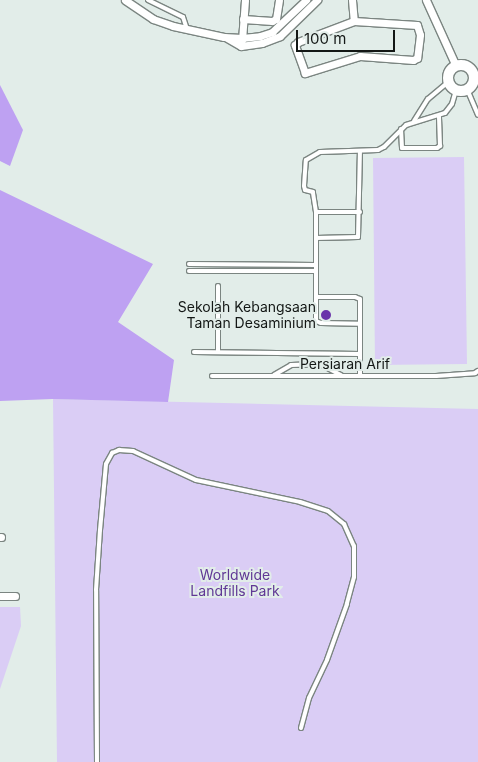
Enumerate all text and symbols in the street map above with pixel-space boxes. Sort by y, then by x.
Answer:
scale bar [298,20,397,52]
text: 100 m [304,29,346,48]
place label: Sekolah Kebangsaan Taman Desaminium [178,299,316,332]
marker: Sekolah Kebangsaan Taman Desaminium [320,309,332,321]
street label: Persiaran Arif [300,356,390,372]
park label: Worldwide Landfills Park [190,567,280,600]

